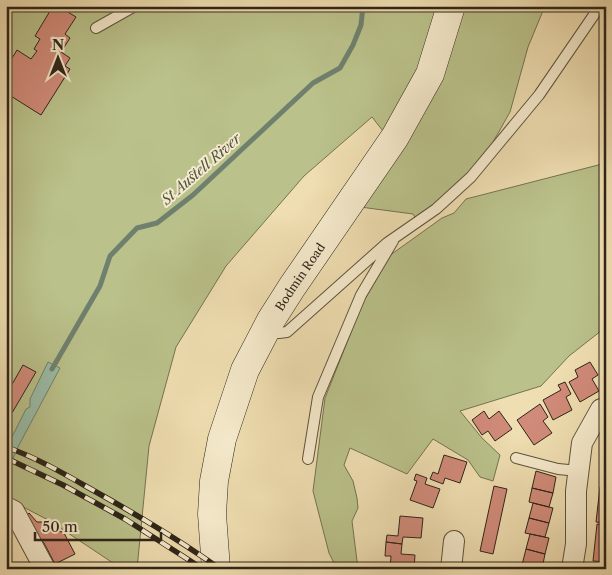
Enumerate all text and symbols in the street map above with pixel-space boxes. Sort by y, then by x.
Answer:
north arrow [32,32,82,82]
text: N [52,36,64,54]
water label: St Austell River [157,129,246,209]
street label: Bodmin Road [272,239,328,313]
scale bar [35,510,161,542]
text: 50 m [42,517,78,536]

